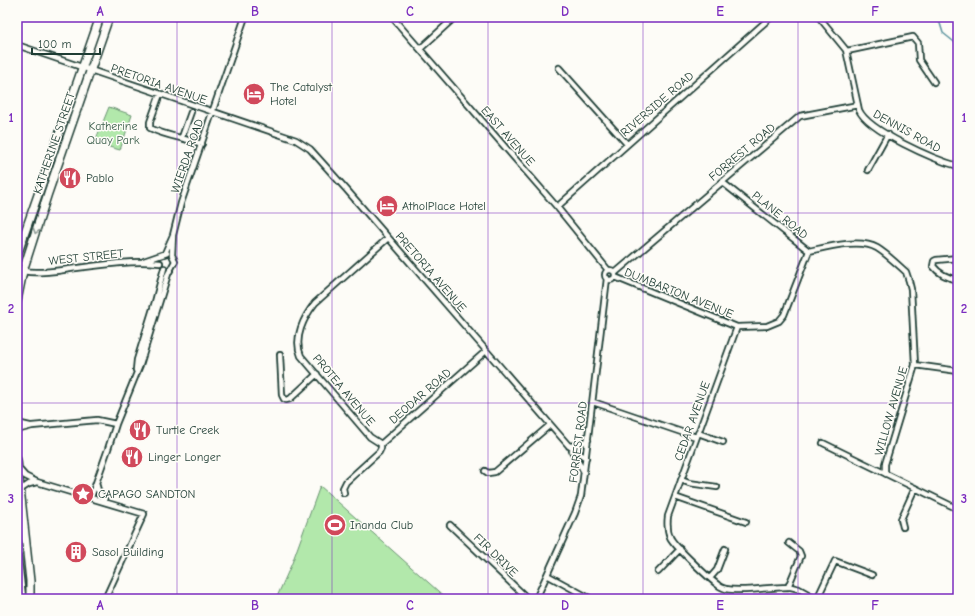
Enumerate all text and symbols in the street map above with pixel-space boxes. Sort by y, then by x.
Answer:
text: A [96,4,104,19]
text: B [251,4,259,19]
text: C [406,4,414,19]
text: D [561,4,569,19]
text: E [716,4,724,19]
text: F [871,4,879,19]
scale bar [32,30,100,56]
text: 100 m [38,37,71,51]
street label: PRETORIA AVENUE [109,61,209,107]
street label: RIVERSIDE ROAD [618,68,696,140]
place label: The Catalyst Hotel [270,80,333,108]
hotel icon: The Catalyst Hotel [241,81,267,107]
street label: KATHERINE STREET [30,90,78,196]
street label: EAST AVENUE [478,103,538,169]
street label: DENNIS ROAD [871,107,943,155]
text: 1 [8,110,14,125]
text: 1 [961,110,967,125]
street label: WIERDA ROAD [168,117,206,195]
park label: Katherine Quay Park [86,119,140,147]
street label: FORREST ROAD [706,120,778,184]
restaurant icon: Pablo [57,165,83,191]
place label: Pablo [86,171,114,185]
street label: PLANE ROAD [749,188,811,242]
hotel icon: AtholPlace Hotel [374,193,400,219]
place label: AtholPlace Hotel [402,199,486,213]
one-way arrow [32,227,41,234]
street label: PRETORIA AVENUE [393,229,469,315]
street label: WEST STREET [48,246,125,268]
street label: DUMBARTON AVENUE [622,265,736,321]
text: 2 [8,301,14,316]
text: 2 [961,301,967,316]
street label: PROTEA AVENUE [310,351,378,429]
street label: DEODAR ROAD [386,365,454,427]
street label: WILLOW AVENUE [872,365,910,457]
street label: CEDAR AVENUE [671,379,713,463]
street label: FORREST ROAD [566,400,590,484]
restaurant icon: Turtle Creek [127,417,153,443]
place label: Turtle Creek [156,423,219,437]
restaurant icon: Linger Longer [119,444,145,470]
place label: Linger Longer [148,450,221,464]
place icon: CAPAGO SANDTON [70,481,96,507]
place label: CAPAGO SANDTON [98,487,196,501]
text: 3 [8,491,14,506]
text: 3 [961,491,967,506]
sports icon: Inanda Club [322,512,348,538]
place label: Inanda Club [350,518,413,532]
street label: FIR DRIVE [471,531,521,579]
building icon: Sasol Building [63,539,89,565]
place label: Sasol Building [92,545,164,559]
text: A [96,598,104,613]
text: B [251,598,259,613]
text: C [406,598,414,613]
text: D [561,598,569,613]
text: E [716,598,724,613]
text: F [871,598,879,613]

